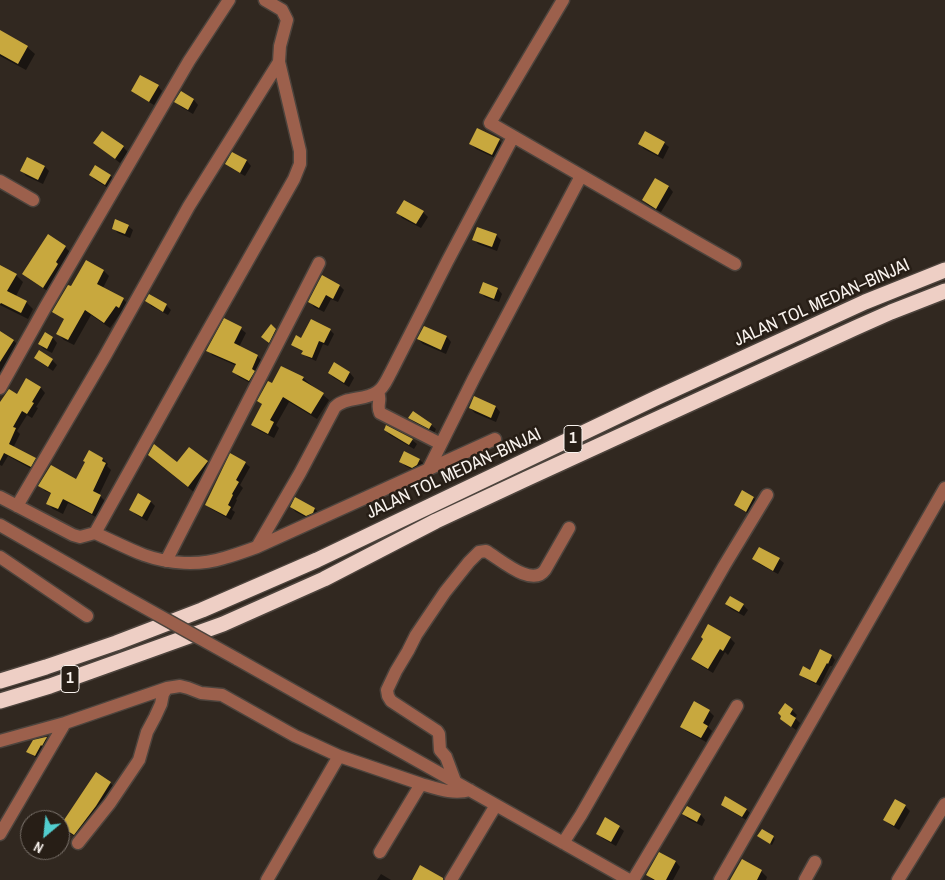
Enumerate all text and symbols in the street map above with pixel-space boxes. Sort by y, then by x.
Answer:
street label: JALAN TOL MEDAN–BINJAI [731,254,913,352]
street label: JALAN TOL MEDAN–BINJAI [363,424,545,524]
road number: 1 [564,426,582,452]
road number: 1 [61,666,79,692]
north arrow [20,810,70,860]
text: N [31,837,46,857]

